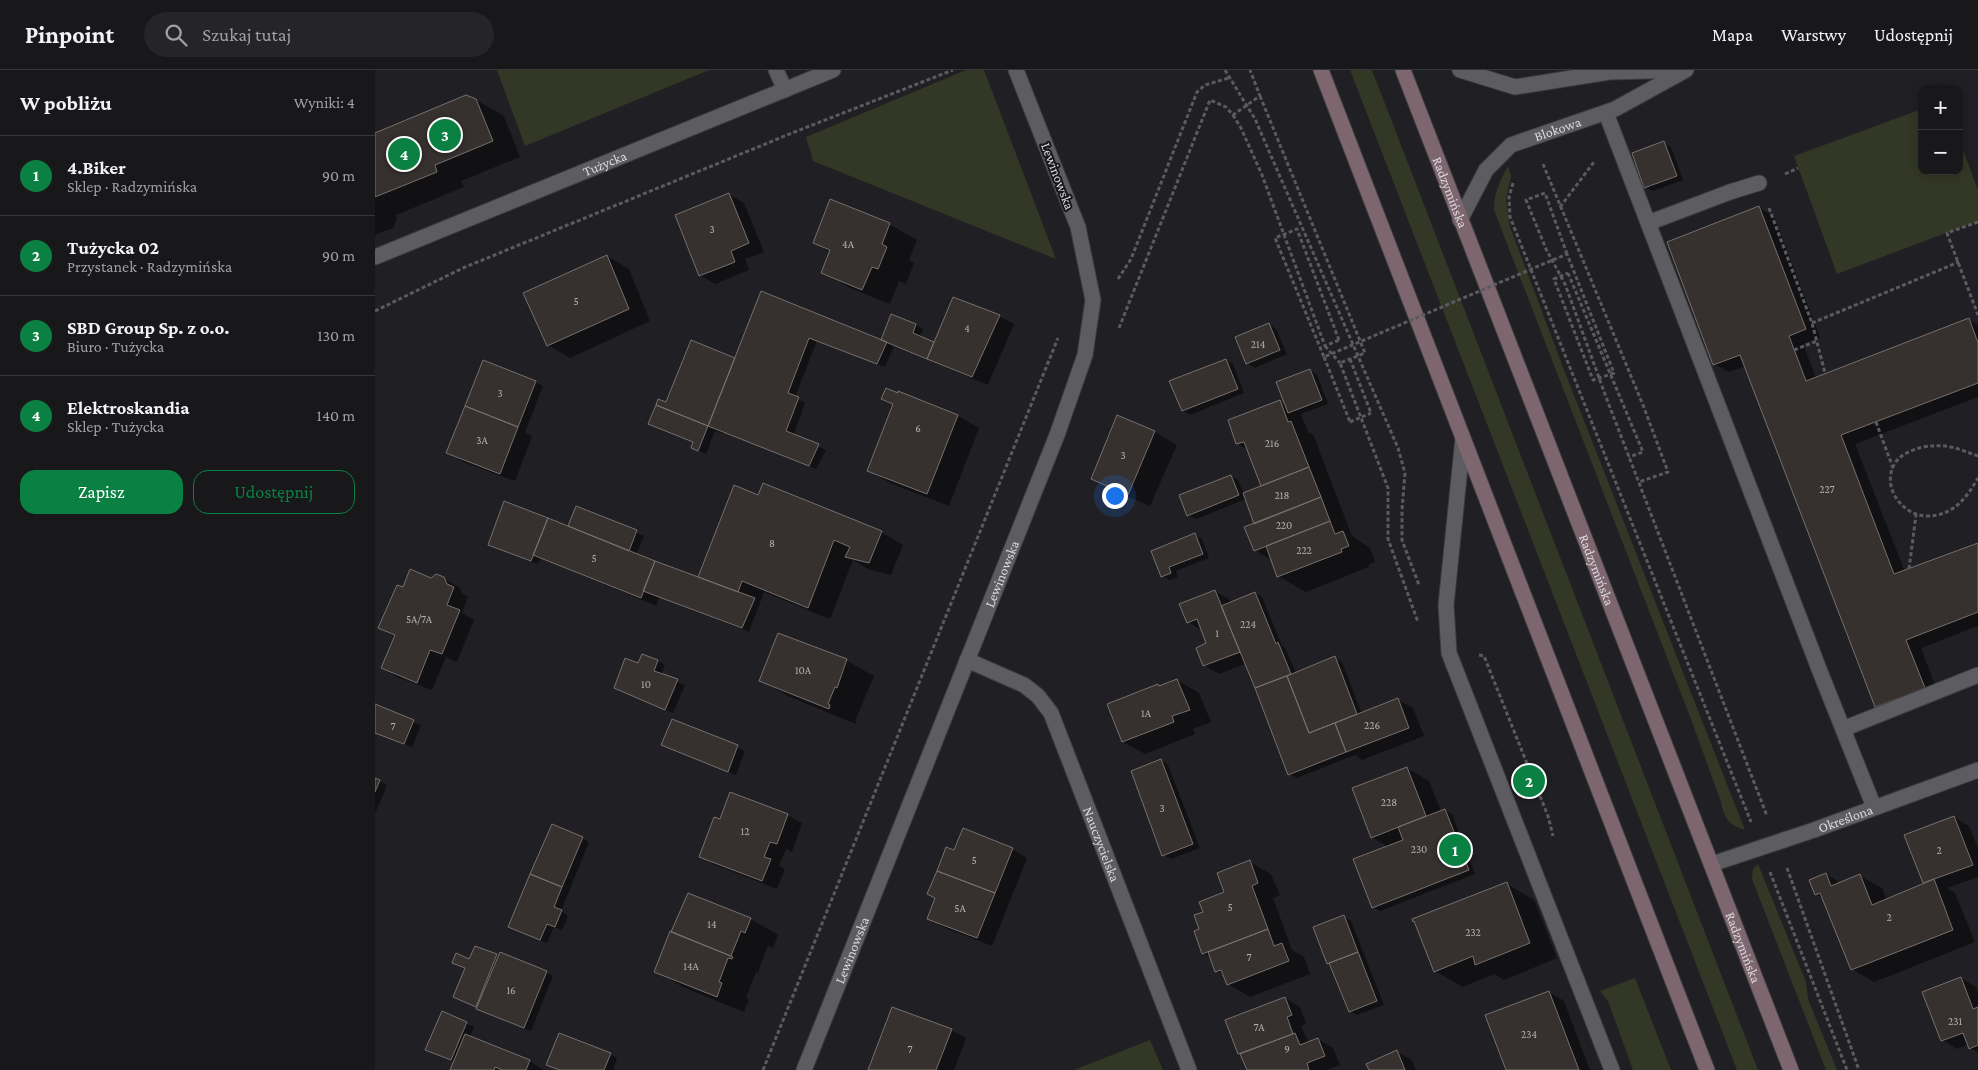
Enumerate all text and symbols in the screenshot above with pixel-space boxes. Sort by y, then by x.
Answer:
search box [144,12,494,57]
text: Pinpoint [25,21,114,48]
icon: search [162,21,190,49]
text: Szukaj tutaj [202,24,291,45]
text: Mapa [1712,25,1753,45]
text: Warstwy [1781,25,1846,45]
text: Udostępnij [1874,25,1953,45]
map controls [1918,85,1963,175]
button: + [1918,85,1963,130]
text: W pobliżu [20,91,112,115]
text: Wyniki: 4 [294,94,355,111]
street label: Blokowa [1532,113,1584,144]
pin: 3 [429,116,461,154]
button: − [1918,130,1963,175]
pin: 4 [388,135,420,173]
street label: Lewinowska [1038,140,1078,212]
street label: Tużycka [580,147,629,179]
street label: Radzymińska [1429,154,1472,230]
text: 4.Biker [67,157,126,178]
text: 1 [33,167,39,184]
text: 90 m [322,167,355,184]
text: Sklep · Radzymińska [67,178,197,195]
house number: 3 [709,223,715,235]
text: Tużycka 02 [67,237,159,258]
house number: 4A [842,238,855,250]
text: 2 [32,247,40,264]
text: 90 m [322,247,355,264]
text: Przystanek · Radzymińska [67,258,232,275]
house number: 5 [573,295,579,307]
text: SBD Group Sp. z o.o. [67,317,229,338]
house number: 4 [964,322,970,334]
text: 3 [32,327,40,344]
text: 130 m [317,327,355,344]
text: Biuro · Tużycka [67,338,164,355]
house number: 214 [1251,338,1266,350]
house number: 3 [497,387,503,399]
text: Elektroskandia [67,397,190,418]
text: 4 [32,407,40,424]
text: 140 m [317,407,355,424]
text: Sklep · Tużycka [67,418,164,435]
house number: 6 [915,422,921,434]
house number: 3A [476,434,488,446]
house number: 216 [1265,437,1279,449]
house number: 3 [1120,449,1126,461]
button: Zapisz [20,470,183,514]
button: Udostępnij [193,470,355,514]
your location [1102,483,1128,509]
house number: 227 [1819,483,1835,495]
house number: 218 [1275,489,1289,501]
house number: 220 [1276,519,1292,531]
street label: Radzymińska [1576,532,1618,608]
house number: 8 [769,537,775,549]
street label: Lewinowska [981,538,1022,610]
house number: 222 [1296,544,1312,556]
house number: 5 [591,552,597,564]
house number: 5A/7A [406,613,433,625]
house number: 224 [1240,618,1256,630]
house number: 1 [1215,627,1219,639]
house number: 10A [795,664,812,676]
house number: 10 [641,678,651,690]
house number: 1A [1141,707,1152,719]
house number: 226 [1364,719,1380,731]
house number: 7 [390,720,396,732]
pin: 2 [1513,762,1545,800]
house number: 228 [1381,796,1397,808]
street label: Określona [1816,801,1875,836]
house number: 3 [1159,802,1165,814]
street label: Nauczycielska [1080,804,1124,884]
house number: 12 [741,825,749,837]
pin: 1 [1439,831,1471,869]
house number: 230 [1411,843,1427,855]
house number: 2 [1936,844,1942,856]
house number: 5 [971,854,977,866]
house number: 5 [1227,901,1233,913]
house number: 5A [954,902,966,914]
street label: Radzymińska [1722,909,1765,986]
house number: 2 [1886,911,1892,923]
street label: Lewinowska [831,914,872,986]
house number: 14 [707,918,717,930]
house number: 232 [1465,926,1481,938]
house number: 7 [1246,951,1252,963]
house number: 14A [683,960,700,972]
house number: 16 [506,984,516,996]
house number: 231 [1948,1015,1962,1027]
house number: 7A [1254,1021,1265,1033]
house number: 234 [1521,1028,1537,1040]
house number: 7 [907,1043,913,1055]
house number: 9 [1284,1043,1290,1055]

